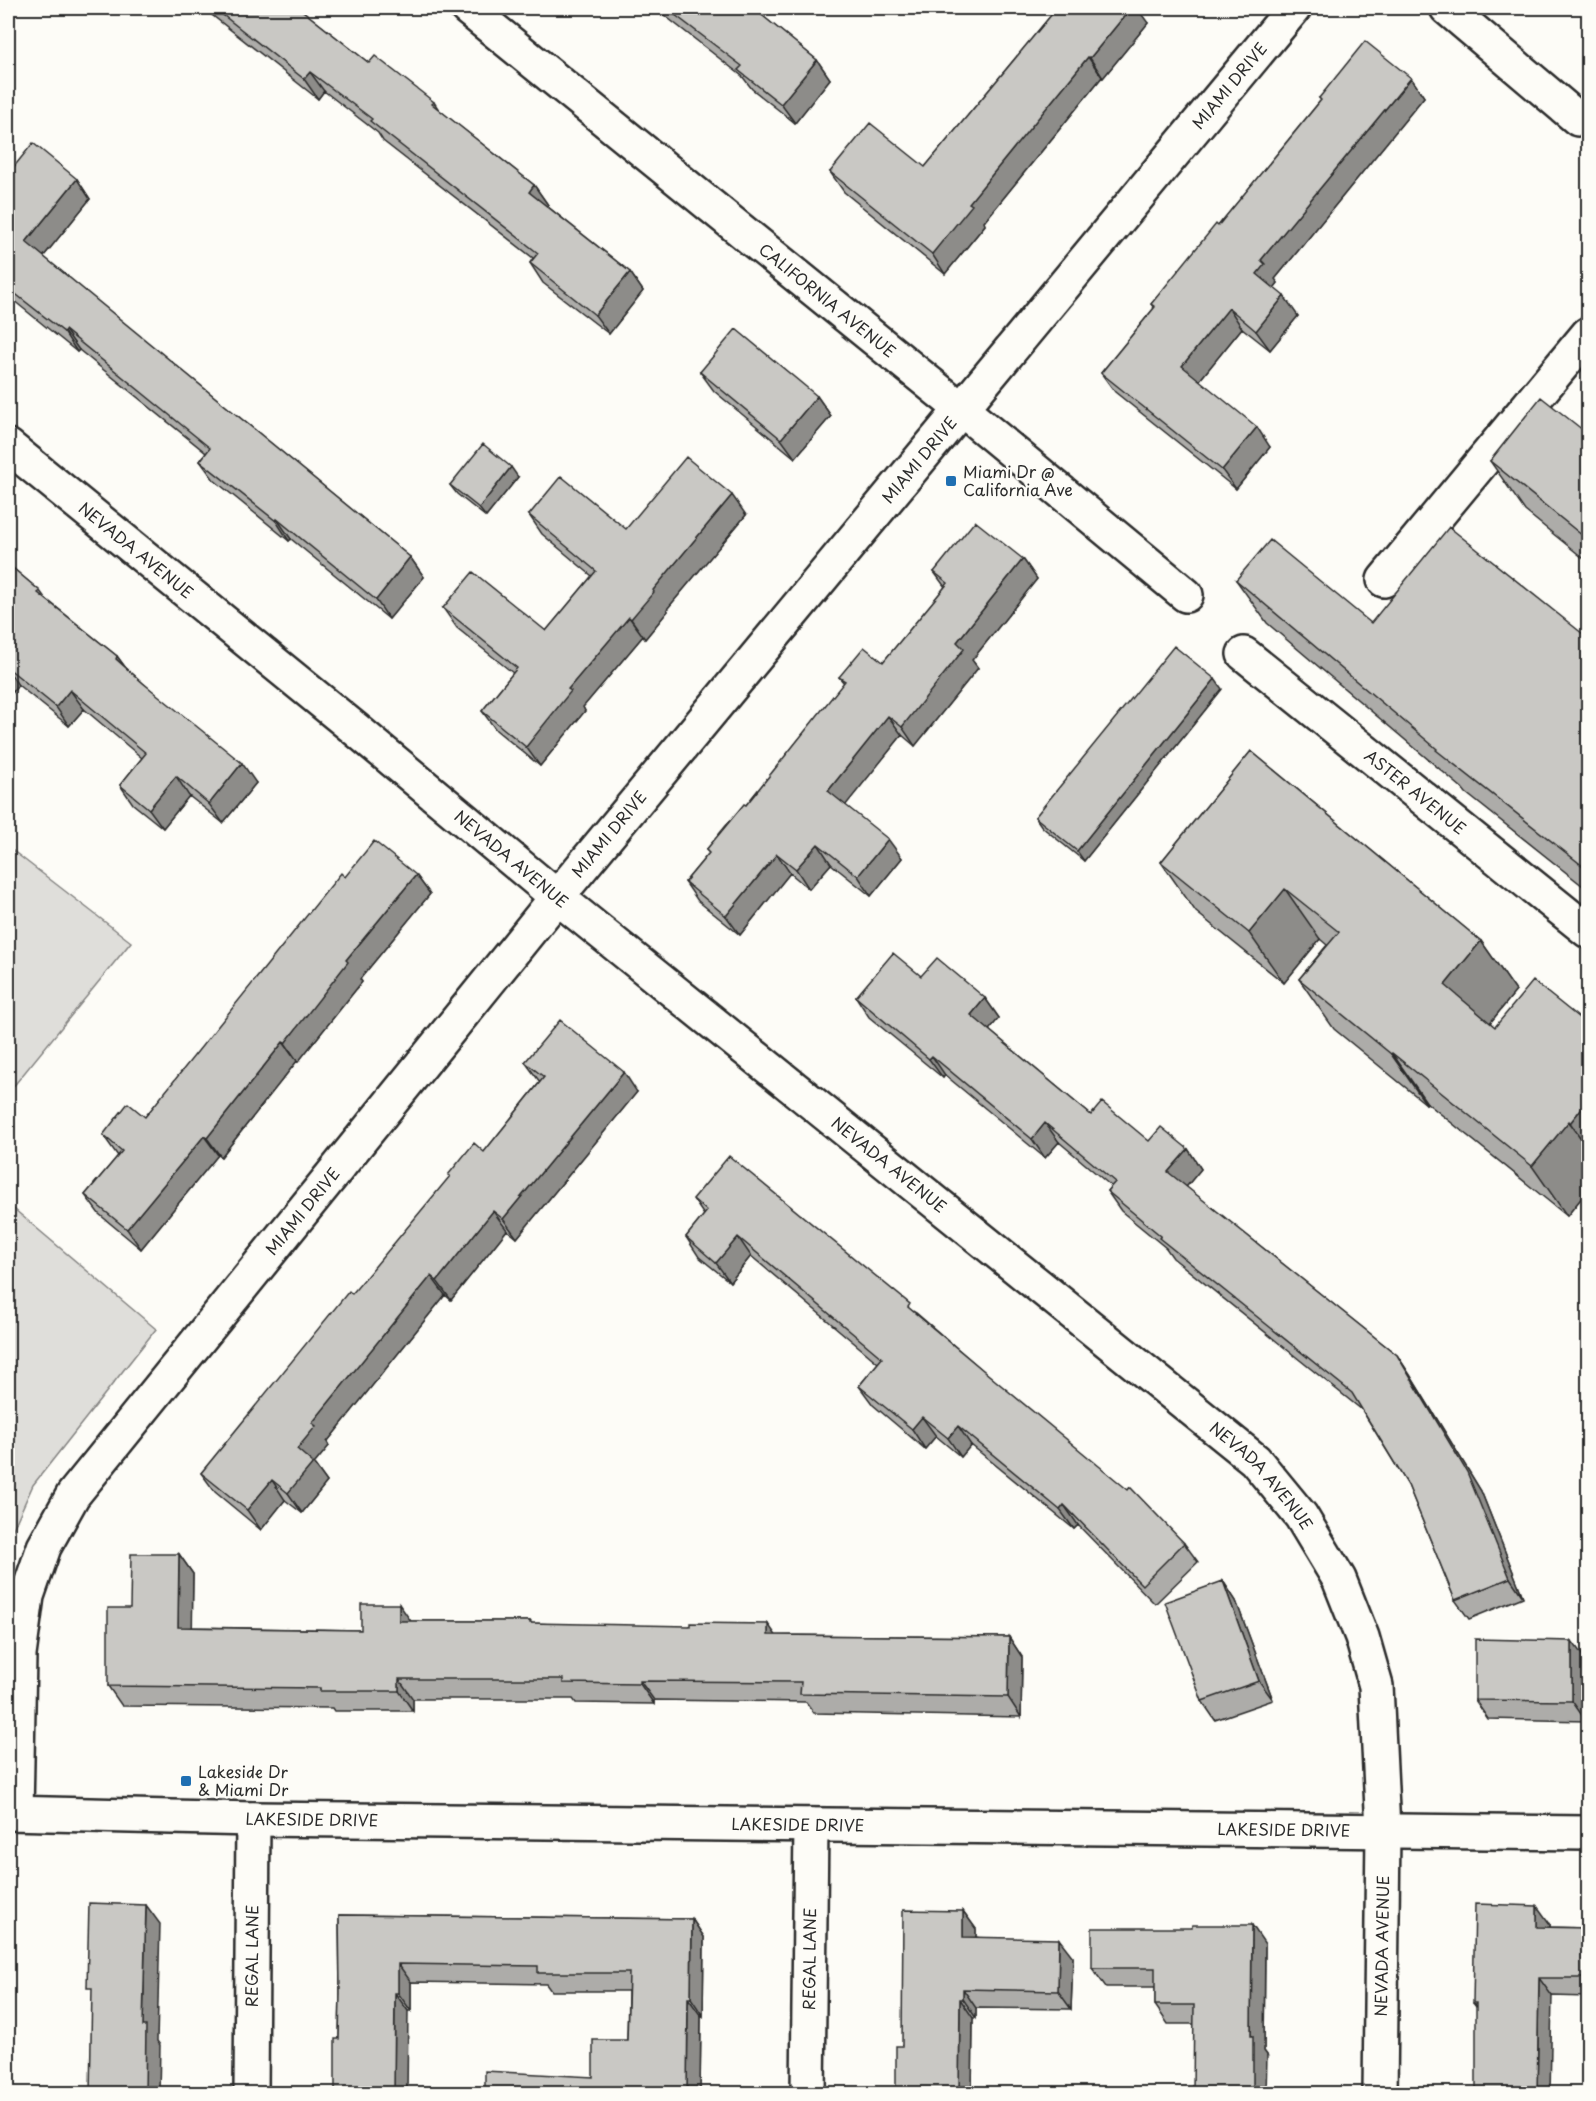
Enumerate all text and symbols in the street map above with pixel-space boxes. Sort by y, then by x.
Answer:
street label: MIAMI DRIVE [1186,37,1272,134]
street label: CALIFORNIA AVENUE [754,237,902,362]
street label: MIAMI DRIVE [875,411,962,508]
place label: Miami Dr @ California Ave [963,459,1073,501]
marker: Miami Dr @ California Ave [944,474,958,488]
street label: NEVADA AVENUE [74,495,199,603]
street label: ASTER AVENUE [1360,743,1472,839]
street label: MIAMI DRIVE [565,785,652,882]
street label: NEVADA AVENUE [450,804,574,913]
street label: NEVADA AVENUE [827,1110,952,1218]
street label: MIAMI DRIVE [259,1162,345,1260]
street label: NEVADA AVENUE [1205,1415,1319,1534]
place label: Lakeside Dr & Miami Dr [198,1759,289,1801]
marker: Lakeside Dr & Miami Dr [179,1774,193,1788]
street label: LAKESIDE DRIVE [245,1806,379,1831]
street label: LAKESIDE DRIVE [731,1811,865,1836]
street label: LAKESIDE DRIVE [1217,1816,1351,1842]
street label: NEVADA AVENUE [1368,1875,1394,2017]
street label: REGAL LANE [239,1905,263,2007]
street label: REGAL LANE [796,1907,821,2011]

